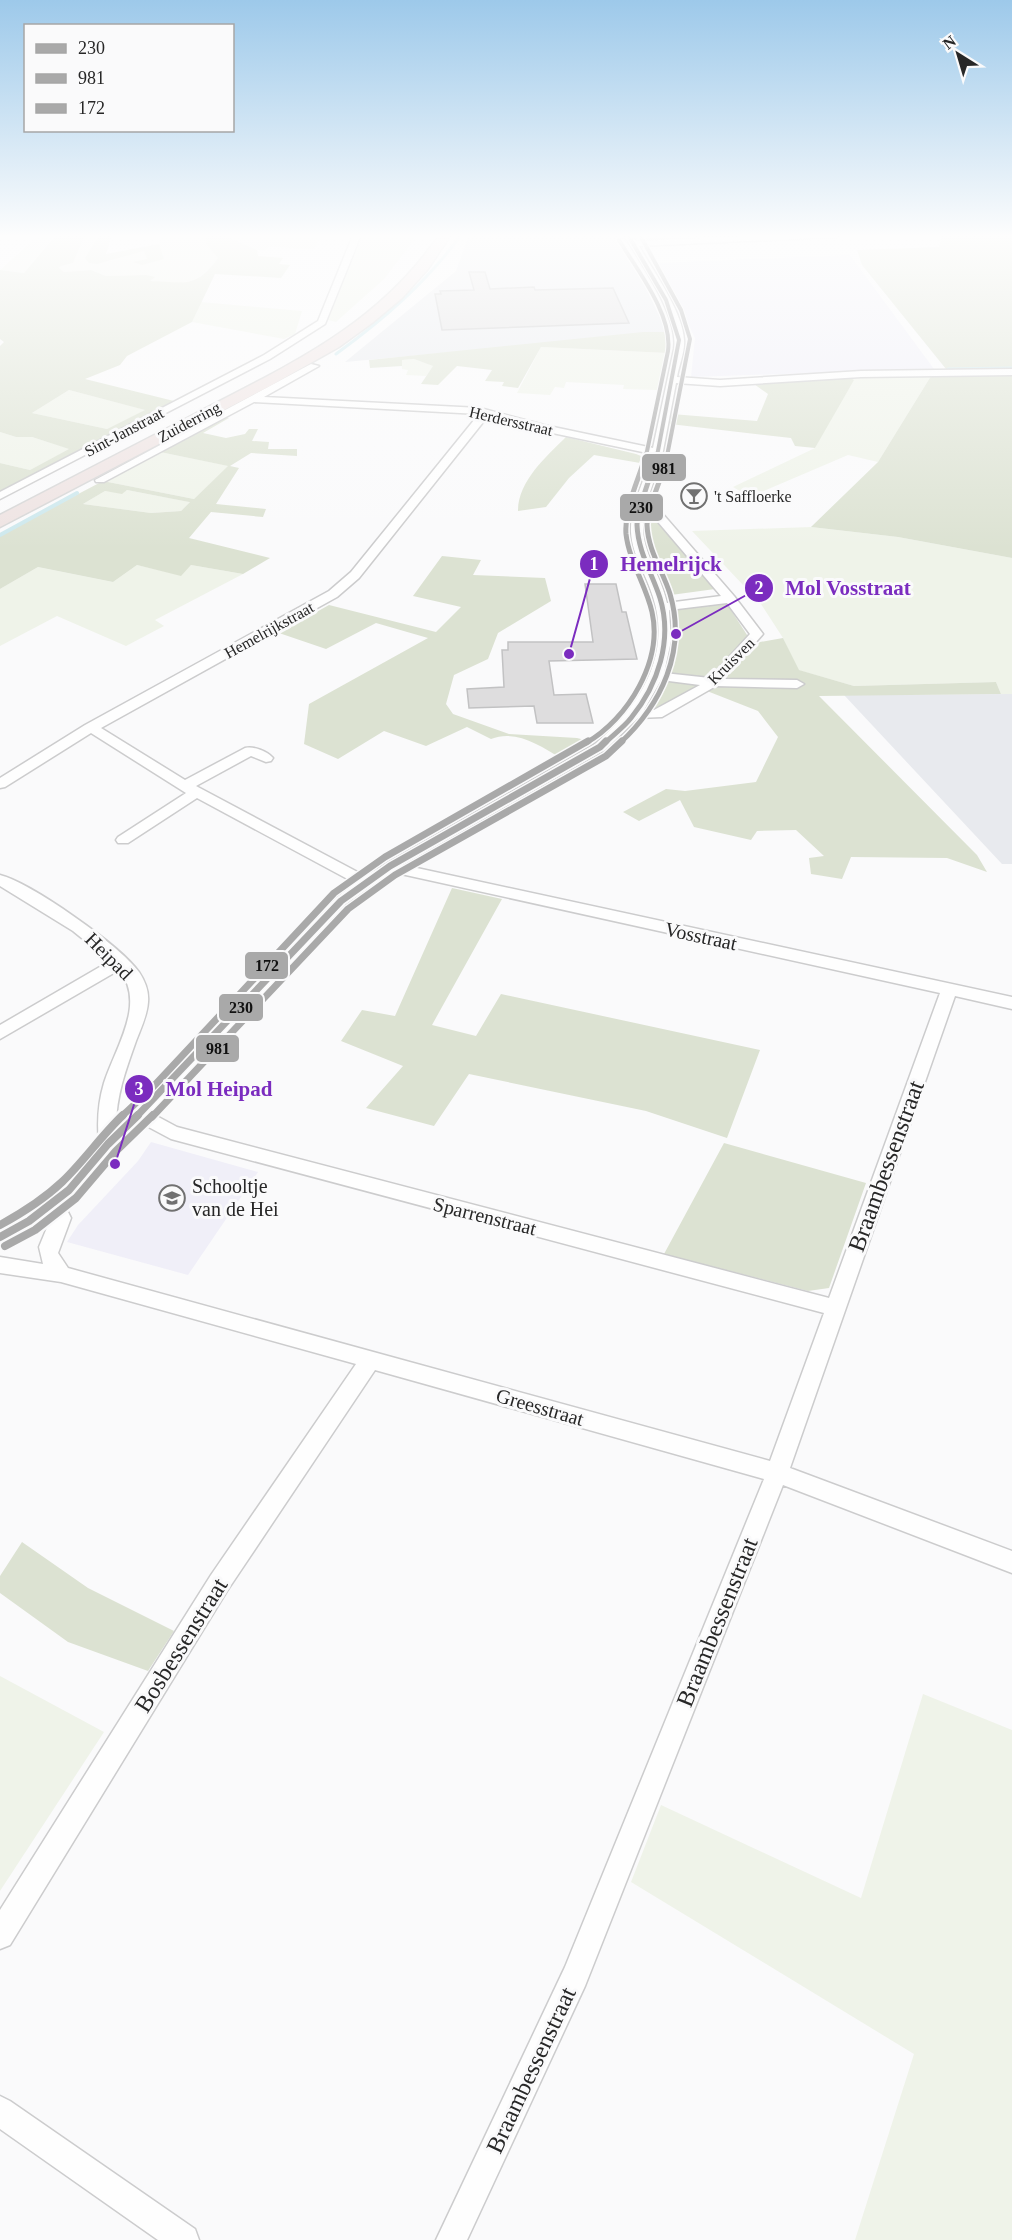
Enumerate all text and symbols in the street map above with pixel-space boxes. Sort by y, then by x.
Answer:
legend [24,24,234,132]
north arrow [928,24,988,84]
text: N [940,32,959,53]
text: 230 [78,38,105,58]
text: 981 [78,68,105,88]
text: 172 [78,98,105,118]
street label: Zuiderring [155,398,224,446]
street label: Herdersstraat [468,403,555,439]
street label: Sint-Janstraat [82,404,167,460]
line badge: 981 [641,453,687,482]
text: 981 [652,460,676,477]
bar icon: 't Saffloerke [679,481,709,511]
place label: 't Saffloerke [714,488,792,505]
line badge: 230 [619,493,664,522]
text: 230 [629,499,653,516]
callout: Hemelrijck [579,544,734,583]
text: Hemelrijck [620,552,722,576]
text: 1 [590,554,599,574]
callout: Mol Vosstraat [744,569,923,608]
text: Mol Vosstraat [785,576,911,600]
text: 2 [755,578,764,598]
street label: Hemelrijkstraat [221,598,318,662]
street label: Kruisven [704,634,758,688]
street label: Vosstraat [663,918,739,954]
street label: Heipad [80,928,137,985]
line badge: 172 [244,951,289,980]
text: 172 [255,957,279,974]
line badge: 230 [218,993,264,1022]
text: 230 [229,999,253,1016]
line badge: 981 [195,1034,240,1063]
text: 981 [206,1040,230,1057]
callout: Mol Heipad [124,1070,284,1109]
text: Mol Heipad [166,1077,273,1101]
street label: Braambessenstraat [843,1077,929,1255]
text: 3 [135,1079,144,1099]
place label: Schooltje van de Hei [192,1175,279,1220]
school or university icon: Schooltje van de Hei [157,1183,187,1213]
street label: Sparrenstraat [431,1193,539,1241]
street label: Greesstraat [494,1384,587,1430]
street label: Braambessenstraat [671,1533,763,1710]
street label: Bosbessenstraat [129,1573,233,1717]
street label: Braambessenstraat [481,1983,581,2157]

